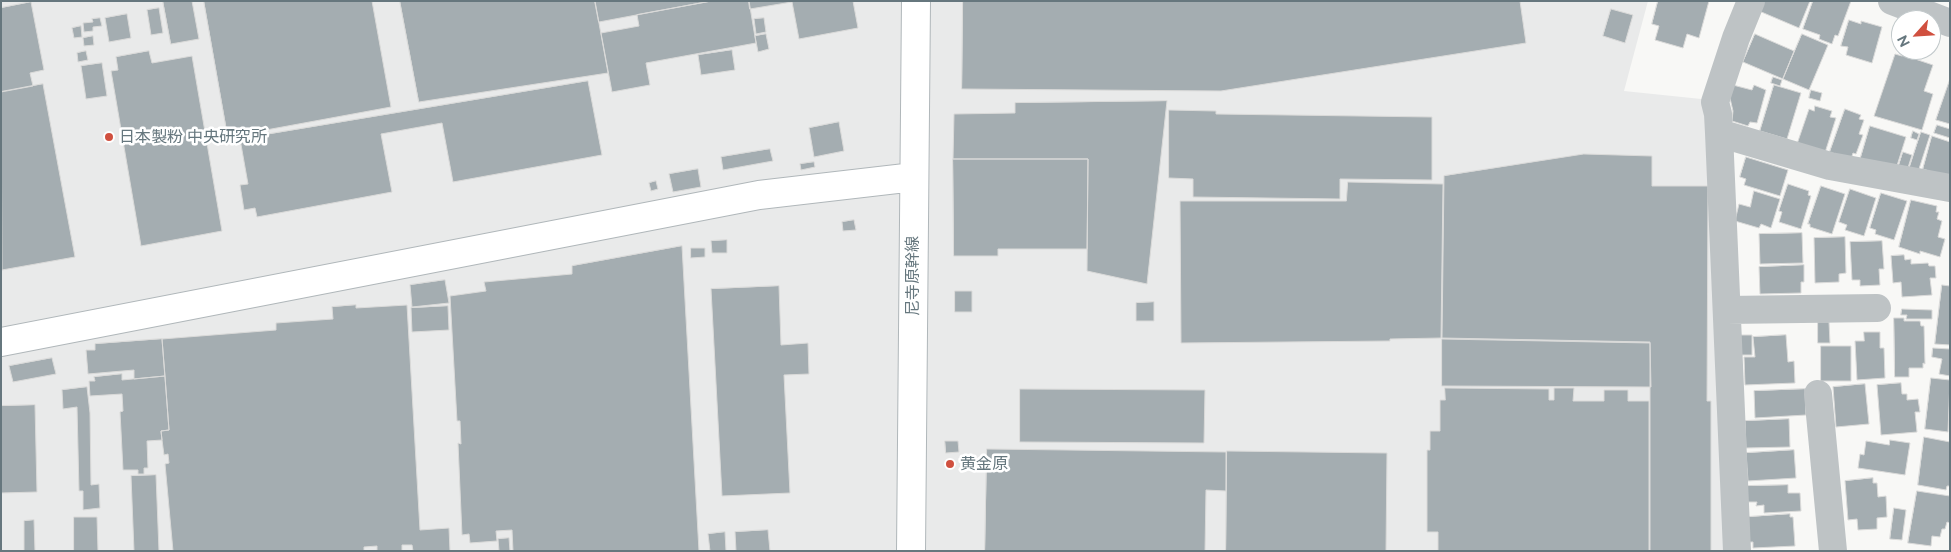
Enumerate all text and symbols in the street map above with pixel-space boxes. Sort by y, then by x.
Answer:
north arrow [1891,10,1941,60]
text: N [1894,33,1913,49]
place label: 日本製粉 中央研究所 [119,127,267,147]
marker: 日本製粉 中央研究所 [103,131,115,143]
street label: 尼寺原幹線 [903,236,923,316]
place label: 黄金原 [960,454,1008,474]
marker: 黄金原 [944,458,956,470]

